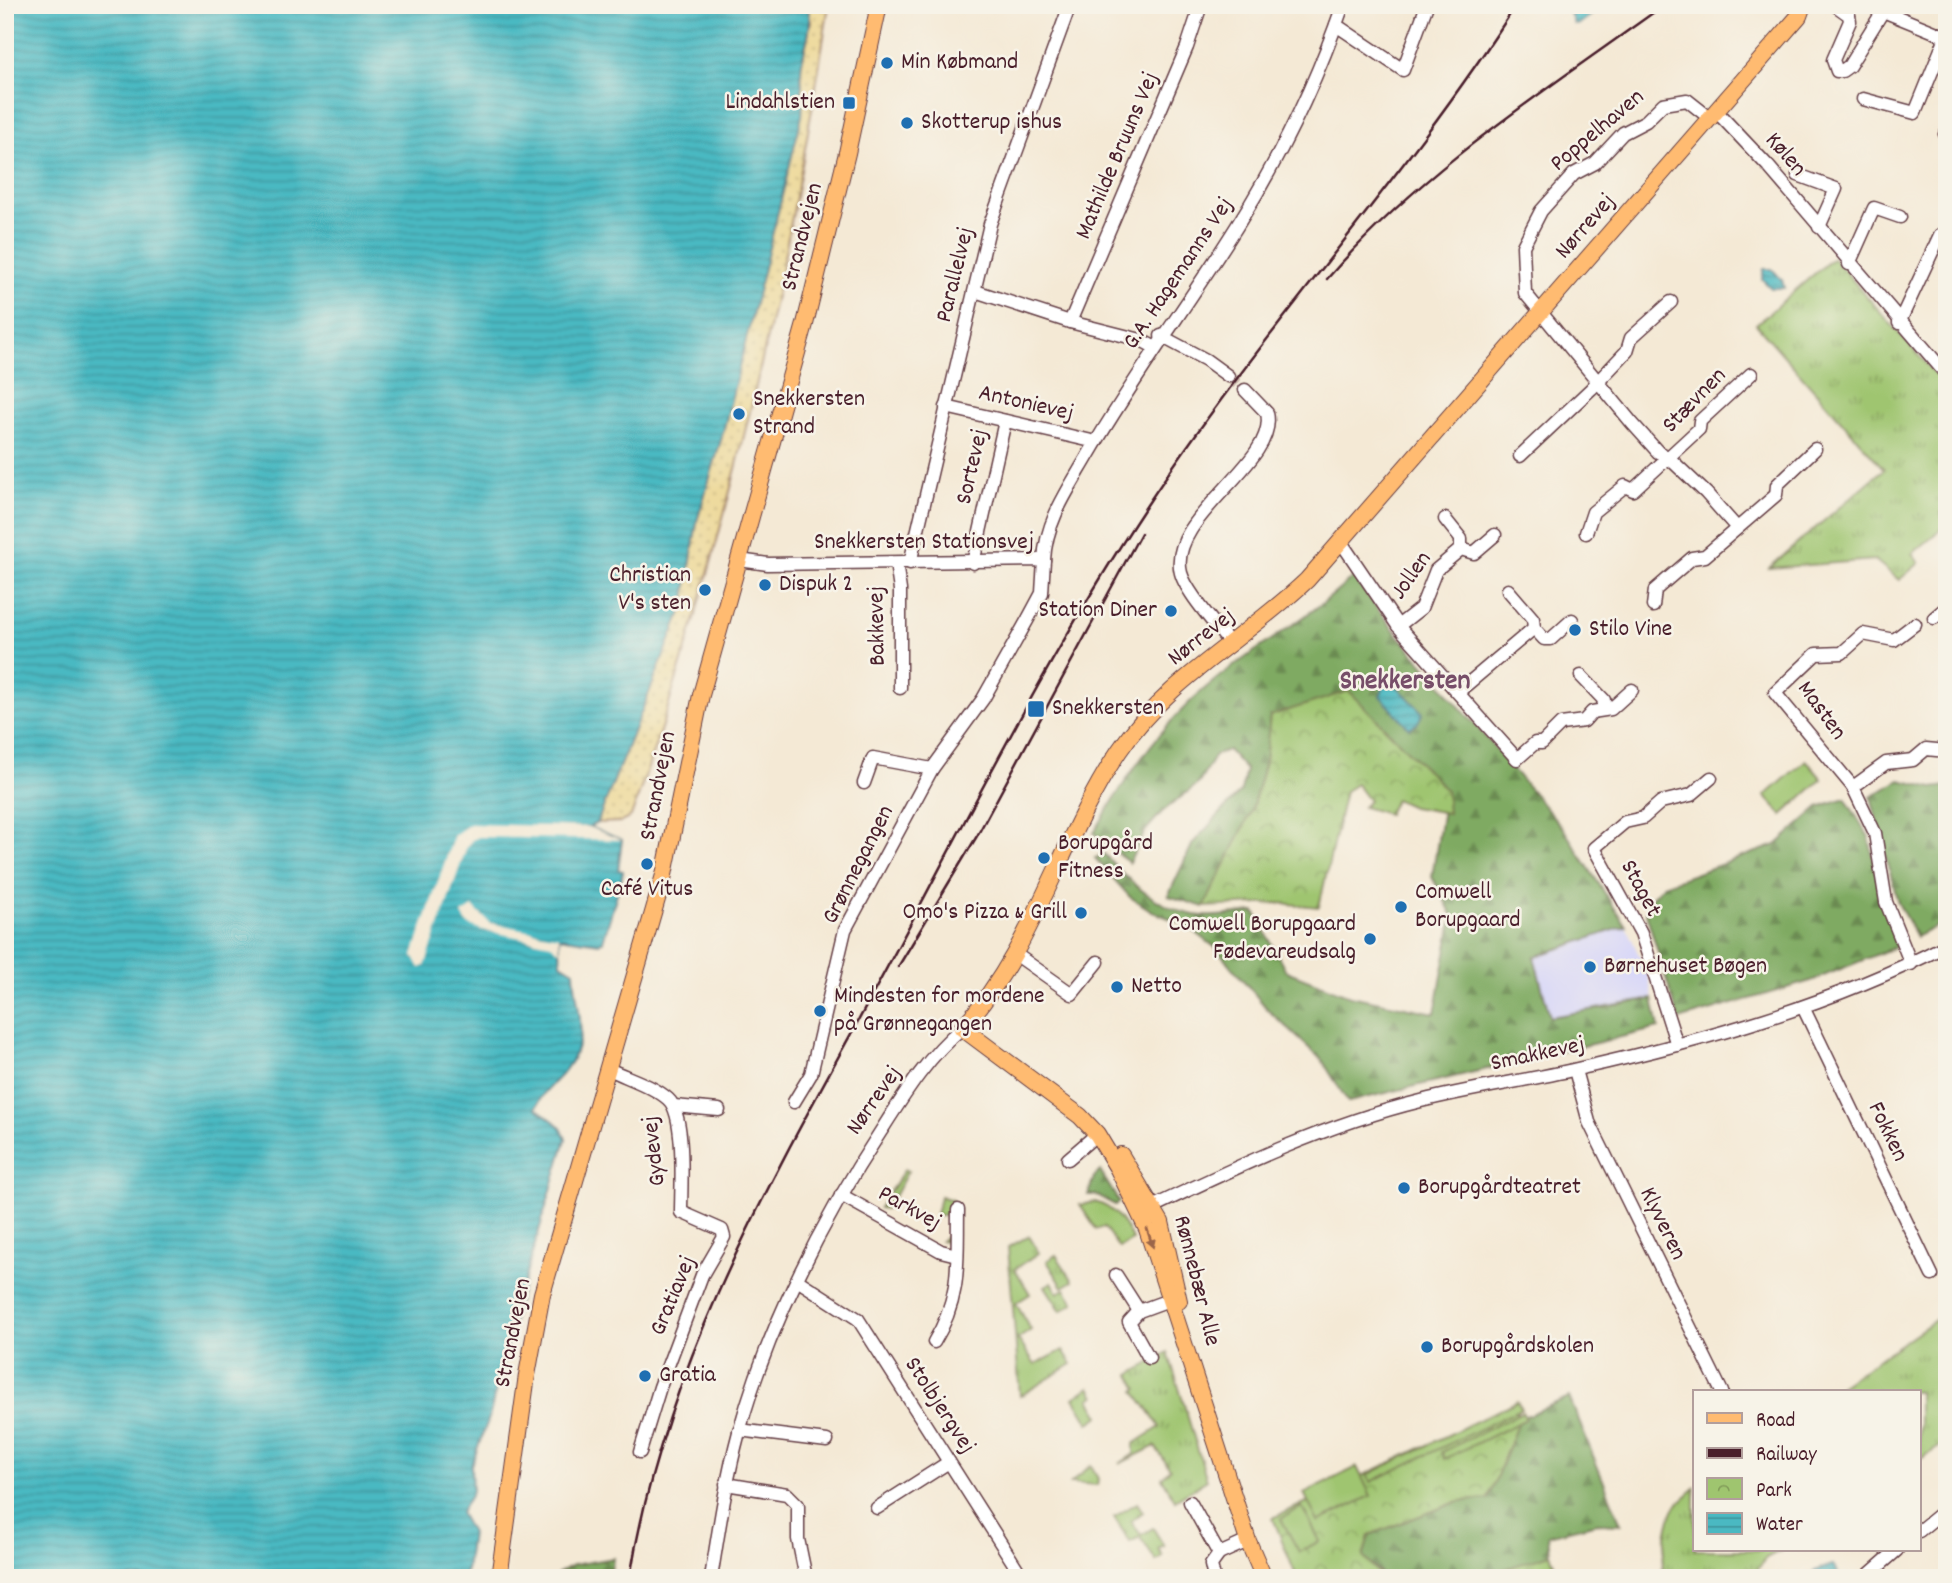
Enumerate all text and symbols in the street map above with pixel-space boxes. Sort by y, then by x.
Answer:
place label: Min Købmand [901,46,1018,80]
marker: Min Købmand [879,55,895,71]
street label: Mathilde Bruuns Vej [1067,67,1169,245]
street label: Poppelhaven [1543,81,1653,181]
place label: Lindahlstien [725,86,835,120]
marker: Lindahlstien [841,95,857,111]
place label: Skotterup ishus [921,106,1062,140]
marker: Skotterup ishus [899,115,915,131]
street label: Kølen [1756,125,1814,185]
street label: Strandvejen [773,179,833,295]
street label: Nørrevej [1548,187,1624,267]
street label: G.A. Hagemanns Vej [1115,191,1243,357]
street label: Parallelvej [928,224,984,326]
street label: Stævnen [1655,360,1735,442]
street label: Antonievej [975,377,1077,431]
place label: Snekkersten Strand [753,383,865,445]
marker: Snekkersten Strand [731,406,747,422]
street label: Sortevej [948,426,998,508]
street label: Snekkersten Stationsvej [814,526,1034,560]
street label: Jollen [1383,545,1441,607]
place label: Christian V's sten [609,559,691,621]
place label: Dispuk 2 [779,568,853,602]
marker: Dispuk 2 [757,577,773,593]
marker: Christian V's sten [697,582,713,598]
street label: Bakkevej [860,586,896,666]
place label: Station Diner [1038,594,1157,628]
street label: Nørrevej [1161,601,1243,675]
marker: Station Diner [1163,603,1179,619]
place label: Stilo Vine [1589,613,1672,647]
marker: Stilo Vine [1567,622,1583,638]
district label: Snekkersten [1340,663,1470,703]
street label: Masten [1788,674,1854,748]
place label: Snekkersten [1052,692,1164,726]
marker: Snekkersten [1026,699,1046,719]
street label: Strandvejen [632,729,686,843]
street label: Grønnegangen [814,800,904,930]
place label: Borupgård Fitness [1058,827,1153,889]
marker: Borupgård Fitness [1036,850,1052,866]
street label: Staget [1611,854,1669,924]
marker: Café Vitus [639,856,655,872]
place label: Café Vitus [601,873,693,907]
place label: Comwell Borupgaard [1415,876,1521,938]
place label: Omo's Pizza & Grill [903,896,1067,930]
marker: Comwell Borupgaard [1393,899,1409,915]
marker: Omo's Pizza & Grill [1073,905,1089,921]
place label: Comwell Borupgaard Fødevareudsalg [1168,908,1356,970]
marker: Comwell Borupgaard Fødevareudsalg [1362,931,1378,947]
place label: Børnehuset Bøgen [1604,950,1767,984]
marker: Børnehuset Bøgen [1582,959,1598,975]
place label: Netto [1131,970,1182,1004]
marker: Netto [1109,979,1125,995]
place label: Mindesten for mordene på Grønnegangen [834,980,1045,1042]
marker: Mindesten for mordene på Grønnegangen [812,1003,828,1019]
street label: Smakkevej [1488,1028,1588,1082]
street label: Nørrevej [839,1059,911,1143]
street label: Fokken [1858,1096,1916,1168]
street label: Gydevej [634,1114,676,1188]
place label: Borupgårdteatret [1418,1171,1581,1205]
street label: Parkvej [871,1178,947,1240]
marker: Borupgårdteatret [1396,1180,1412,1196]
street label: Klyveren [1630,1182,1694,1266]
street label: Rønnebær Alle [1163,1212,1229,1350]
one-way arrow [1145,1228,1156,1249]
street label: Gratiavej [642,1251,706,1341]
street label: Strandvejen [487,1276,541,1390]
place label: Borupgårdskolen [1441,1330,1594,1364]
marker: Borupgårdskolen [1419,1339,1435,1355]
street label: Stolbjergvej [895,1351,983,1461]
place label: Gratia [659,1359,717,1393]
marker: Gratia [637,1368,653,1384]
legend [1693,1390,1920,1552]
text: Road [1756,1407,1795,1437]
text: Railway [1756,1441,1817,1471]
text: Park [1756,1477,1792,1507]
text: Water [1756,1511,1803,1541]

